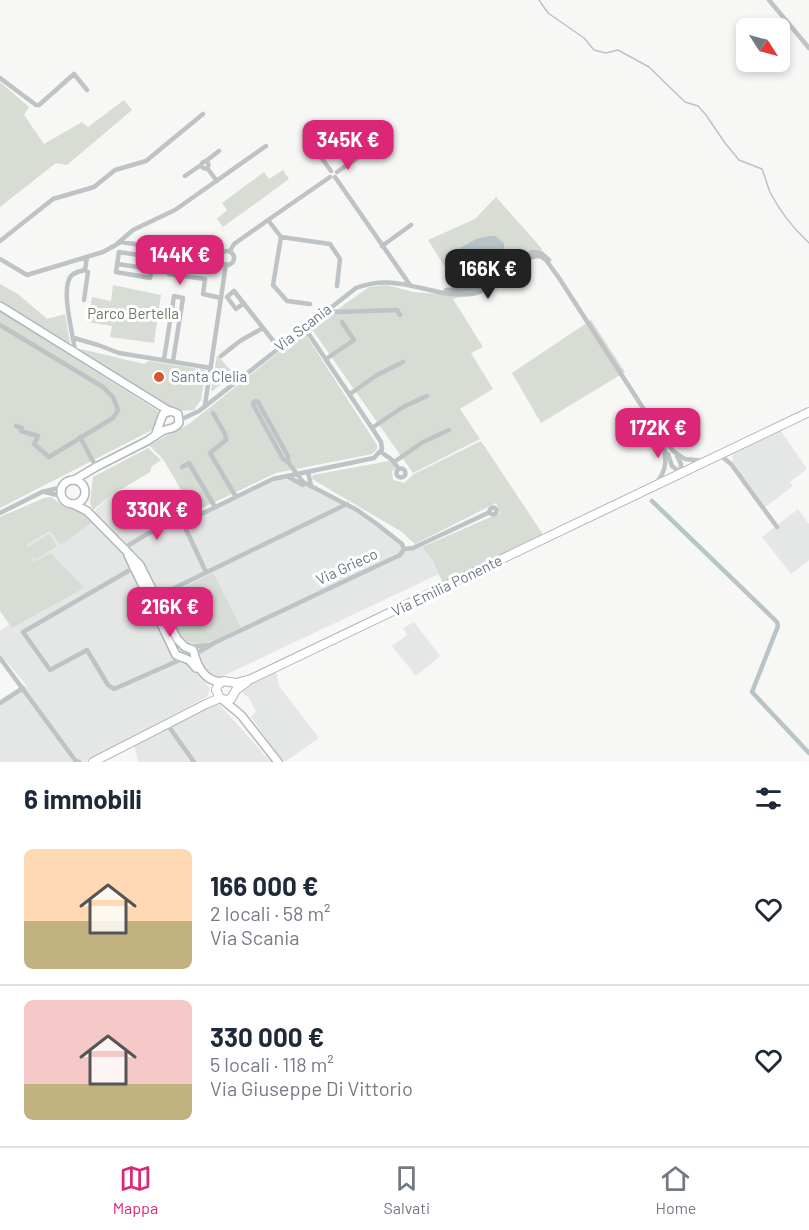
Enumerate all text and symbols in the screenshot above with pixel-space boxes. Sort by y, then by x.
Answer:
north arrow [736,18,790,72]
map controls [736,18,790,72]
pin: 345K € [299,120,397,171]
text: 345K € [317,127,379,151]
pin: 144K € [131,235,229,286]
text: 144K € [150,242,210,266]
pin: 166K € [439,249,537,300]
text: 166K € [459,256,517,280]
street label: Via Scania [270,299,334,355]
park label: Parco Bertella [87,304,179,322]
place label: Santa Clelia [171,367,247,385]
marker: Santa Clelia [152,370,166,384]
pin: 172K € [609,408,707,459]
text: 172K € [629,415,687,439]
pin: 330K € [108,490,206,541]
text: 330K € [126,497,188,521]
street label: Via Grieco [313,544,380,588]
street label: Via Emilia Ponente [388,551,505,620]
pin: 216K € [121,587,219,638]
text: 216K € [141,594,199,618]
icon: filters [752,782,785,815]
text: 6 immobili [24,783,142,814]
text: 166 000 € [210,870,318,901]
icon: home [72,873,144,945]
icon: heart [752,893,785,926]
text: 2 locali · 58 m² [210,901,331,925]
text: Via Scania [210,925,300,949]
text: 330 000 € [210,1021,324,1052]
icon: home [72,1024,144,1096]
icon: heart [752,1044,785,1077]
text: 5 locali · 118 m² [210,1052,334,1076]
text: Via Giuseppe Di Vittorio [210,1076,413,1100]
tab: Mappa [113,1162,158,1217]
tab: Salvati [384,1162,430,1217]
tab: Home [655,1162,696,1217]

